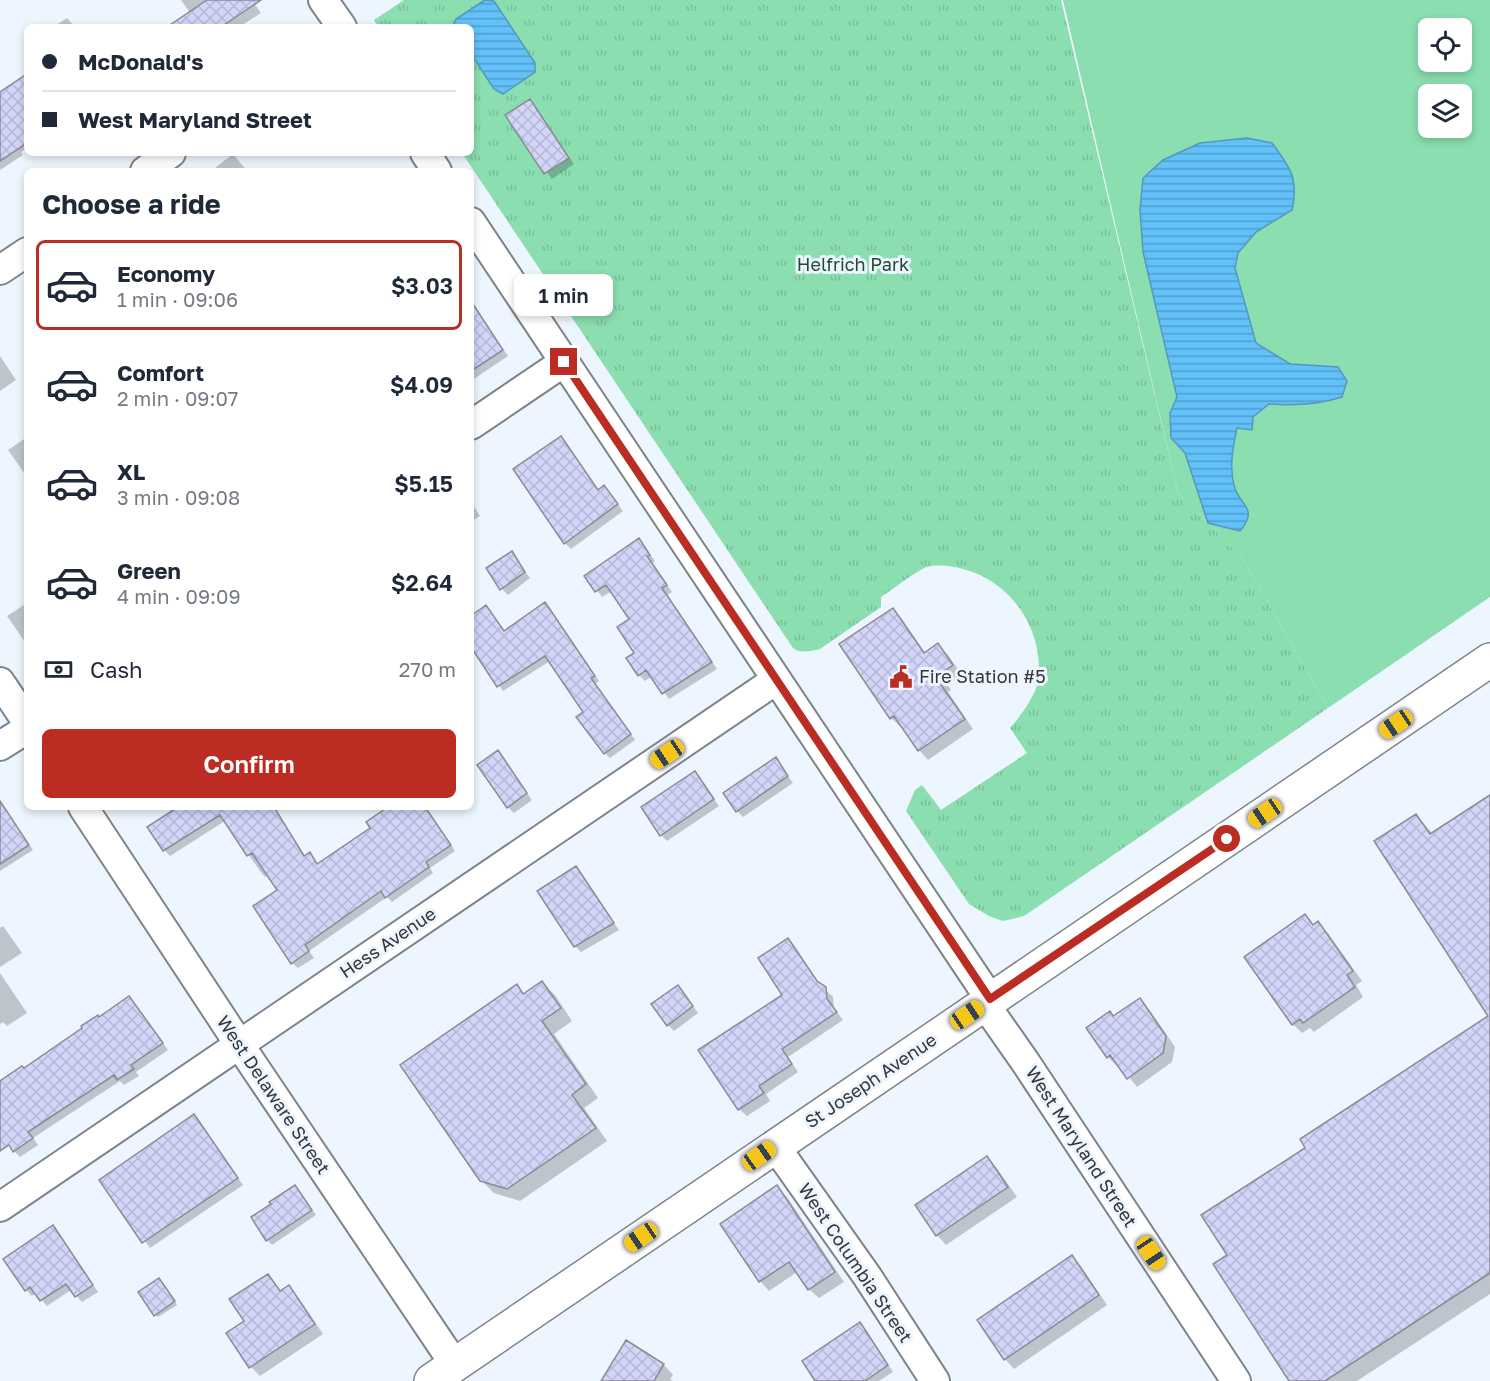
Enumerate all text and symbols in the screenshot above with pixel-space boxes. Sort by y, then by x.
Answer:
map controls [1418,18,1472,138]
button: locate [1418,18,1472,72]
text: McDonald's [78,48,204,75]
button: layers [1418,84,1472,138]
text: West Maryland Street [78,106,312,133]
text: Choose a ride [42,188,221,220]
park label: Helfrich Park [797,253,909,275]
icon: car [45,258,99,312]
text: Economy [117,260,215,287]
text: $3.03 [391,272,453,299]
callout: 1 min [514,275,614,317]
text: 1 min [538,283,589,307]
text: 1 min · 09:06 [117,287,238,311]
route end [550,348,577,375]
icon: car [45,357,99,411]
text: Comfort [117,359,204,386]
text: $4.09 [390,371,453,398]
text: 2 min · 09:07 [117,386,238,410]
icon: car [45,456,99,510]
text: XL [117,458,145,485]
text: $5.15 [394,470,453,497]
text: 3 min · 09:08 [117,485,240,509]
icon: car [45,555,99,609]
text: Green [117,557,181,584]
text: $2.64 [391,569,453,596]
text: 4 min · 09:09 [117,584,241,608]
icon: cash [42,653,75,686]
text: Cash [90,656,143,683]
text: 270 m [399,657,456,681]
public building icon: Fire Station #5 [888,664,914,690]
place label: Fire Station #5 [919,665,1046,687]
car [1376,706,1416,742]
button: Confirm [42,729,456,798]
car [647,736,687,772]
car [1245,795,1285,831]
route start [1213,825,1240,852]
street label: Hess Avenue [335,902,440,982]
car [947,997,987,1033]
street label: West Delaware Street [213,1011,335,1178]
street label: St Joseph Avenue [801,1028,940,1132]
street label: West Maryland Street [1022,1062,1142,1231]
car [739,1138,779,1174]
street label: West Columbia Street [794,1178,917,1346]
car [621,1219,661,1255]
car [1133,1233,1169,1273]

